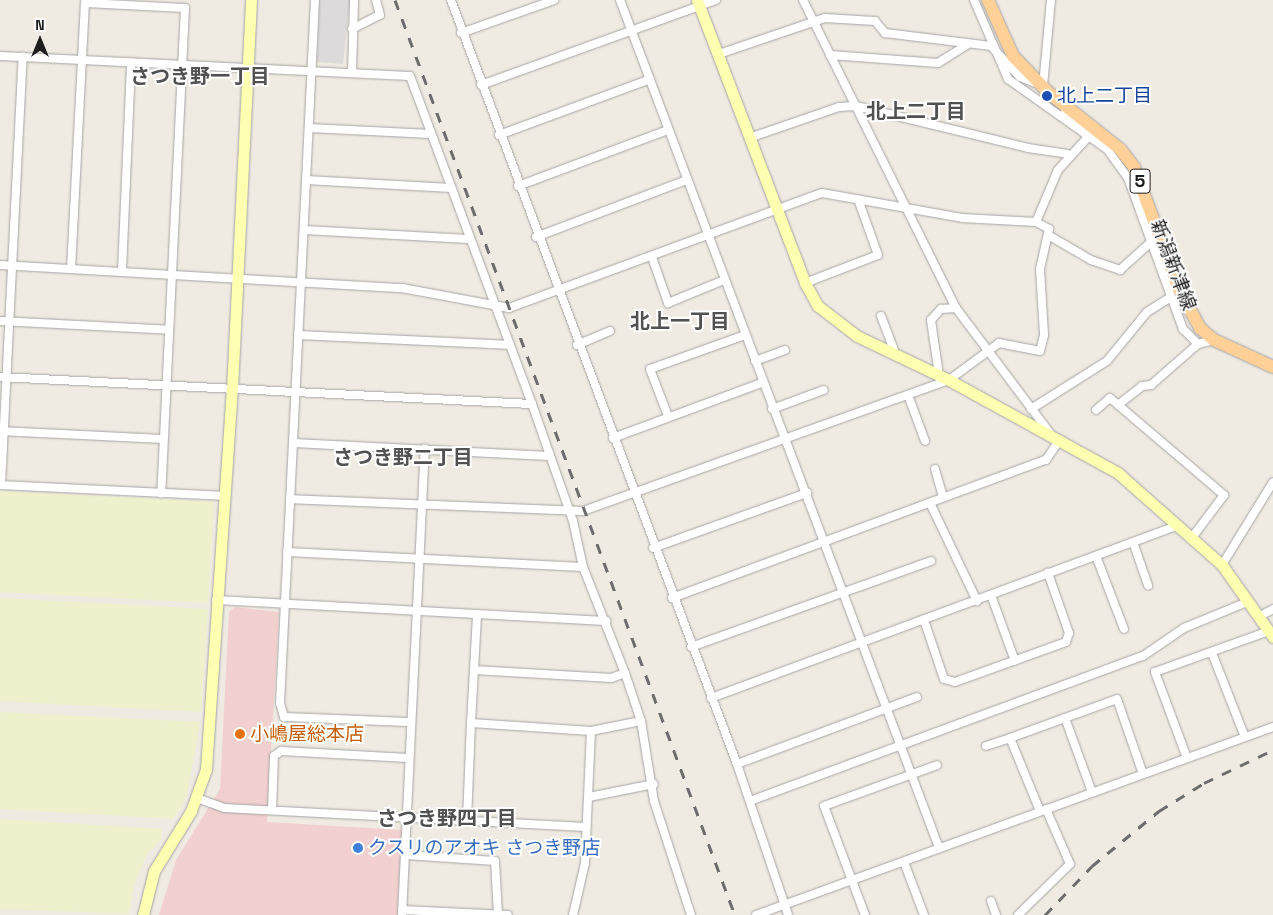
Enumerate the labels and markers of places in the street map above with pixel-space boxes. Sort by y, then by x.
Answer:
place label: 北上二丁目 [1057,85,1152,107]
marker: 北上二丁目 [1041,90,1053,102]
place label: 小嶋屋総本店 [250,723,364,745]
marker: 小嶋屋総本店 [234,728,246,740]
place label: クスリのアオキ さつき野店 [368,837,601,859]
marker: クスリのアオキ さつき野店 [352,842,364,854]

